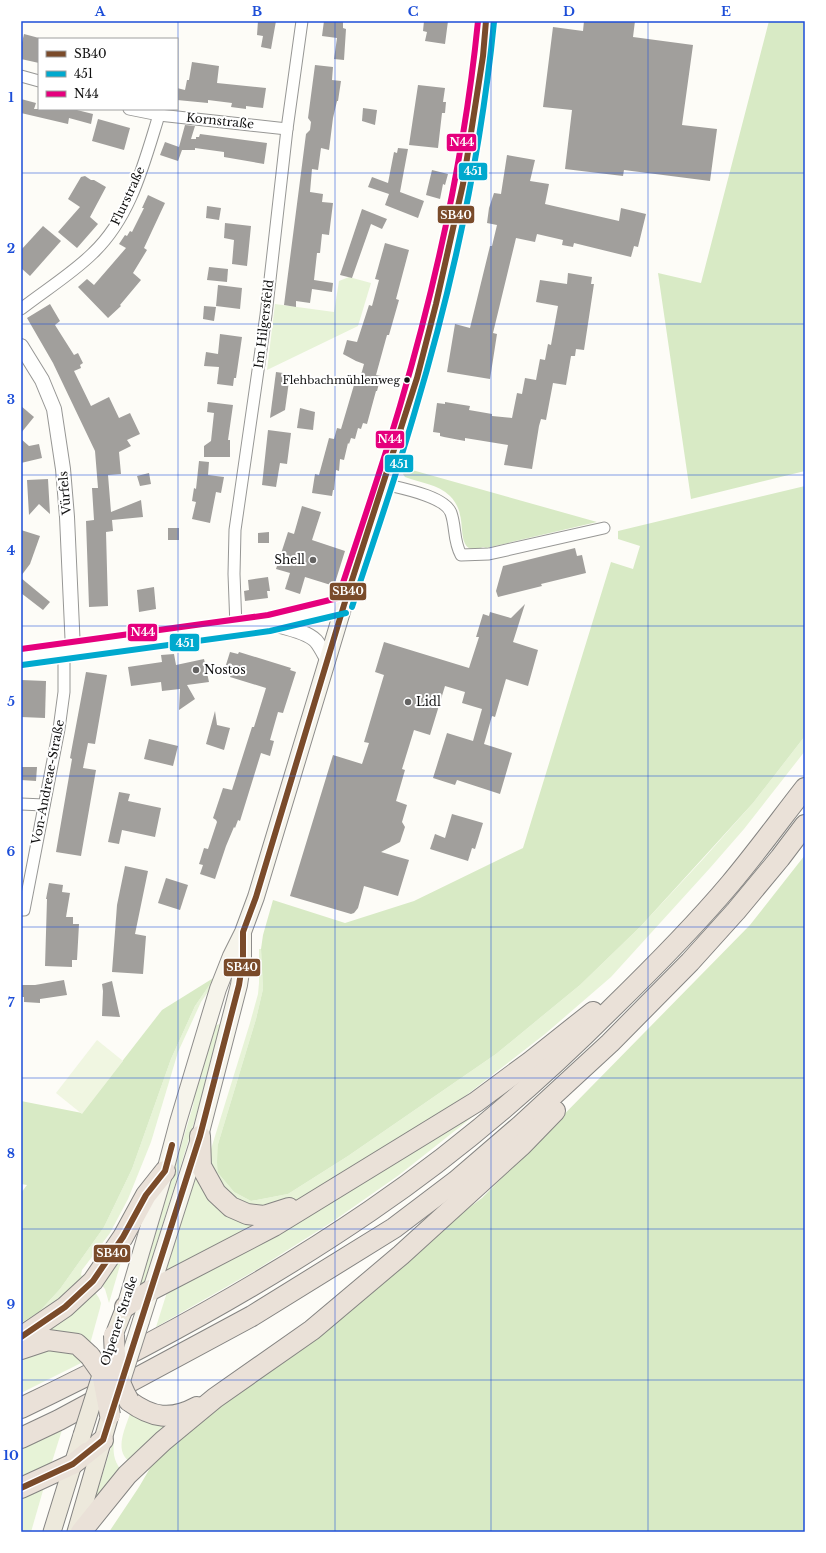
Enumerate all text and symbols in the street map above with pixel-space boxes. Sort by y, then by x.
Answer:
text: A [94,3,106,20]
text: B [252,3,262,20]
text: C [408,3,419,20]
text: D [563,3,575,20]
text: E [721,3,731,20]
legend [38,38,178,110]
text: SB40 [74,46,107,61]
text: 451 [74,66,93,81]
text: N44 [74,86,99,101]
text: 1 [8,89,14,106]
street label: Kornstraße [185,109,255,132]
line badge: N44 [446,133,477,152]
text: N44 [450,135,474,149]
line badge: 451 [458,162,488,181]
street label: Flurstraße [107,164,148,228]
text: 451 [464,164,483,178]
line badge: SB40 [437,205,475,224]
text: SB40 [440,208,472,222]
text: 2 [7,240,15,257]
street label: Im Hilgersfeld [251,279,276,369]
place label: Flehbachmühlenweg [282,373,400,387]
marker: Flehbachmühlenweg [402,375,412,385]
text: 3 [7,391,15,408]
line badge: N44 [375,430,405,449]
text: N44 [378,432,402,446]
line badge: 451 [384,454,414,473]
text: 451 [390,457,409,471]
street label: Vürfels [55,471,74,517]
text: 4 [7,542,16,559]
place label: Shell [274,552,305,567]
marker: Shell [308,555,318,565]
line badge: SB40 [329,582,367,601]
text: SB40 [332,584,364,598]
line badge: N44 [127,623,158,642]
text: N44 [131,625,155,639]
line badge: 451 [169,633,200,652]
text: 451 [176,636,195,650]
place label: Nostos [204,662,246,677]
marker: Nostos [191,665,201,675]
text: 5 [7,693,15,710]
place label: Lidl [416,694,441,709]
marker: Lidl [403,697,413,707]
street label: Von-Andreae-Straße [28,718,67,846]
text: 6 [7,843,16,860]
line badge: SB40 [223,958,261,977]
text: SB40 [226,960,258,974]
text: 7 [8,994,15,1011]
text: 8 [7,1145,15,1162]
line badge: SB40 [93,1244,131,1263]
text: SB40 [96,1246,128,1260]
street label: Olpener Straße [97,1274,140,1368]
text: 9 [7,1296,16,1313]
text: 10 [3,1447,19,1464]

